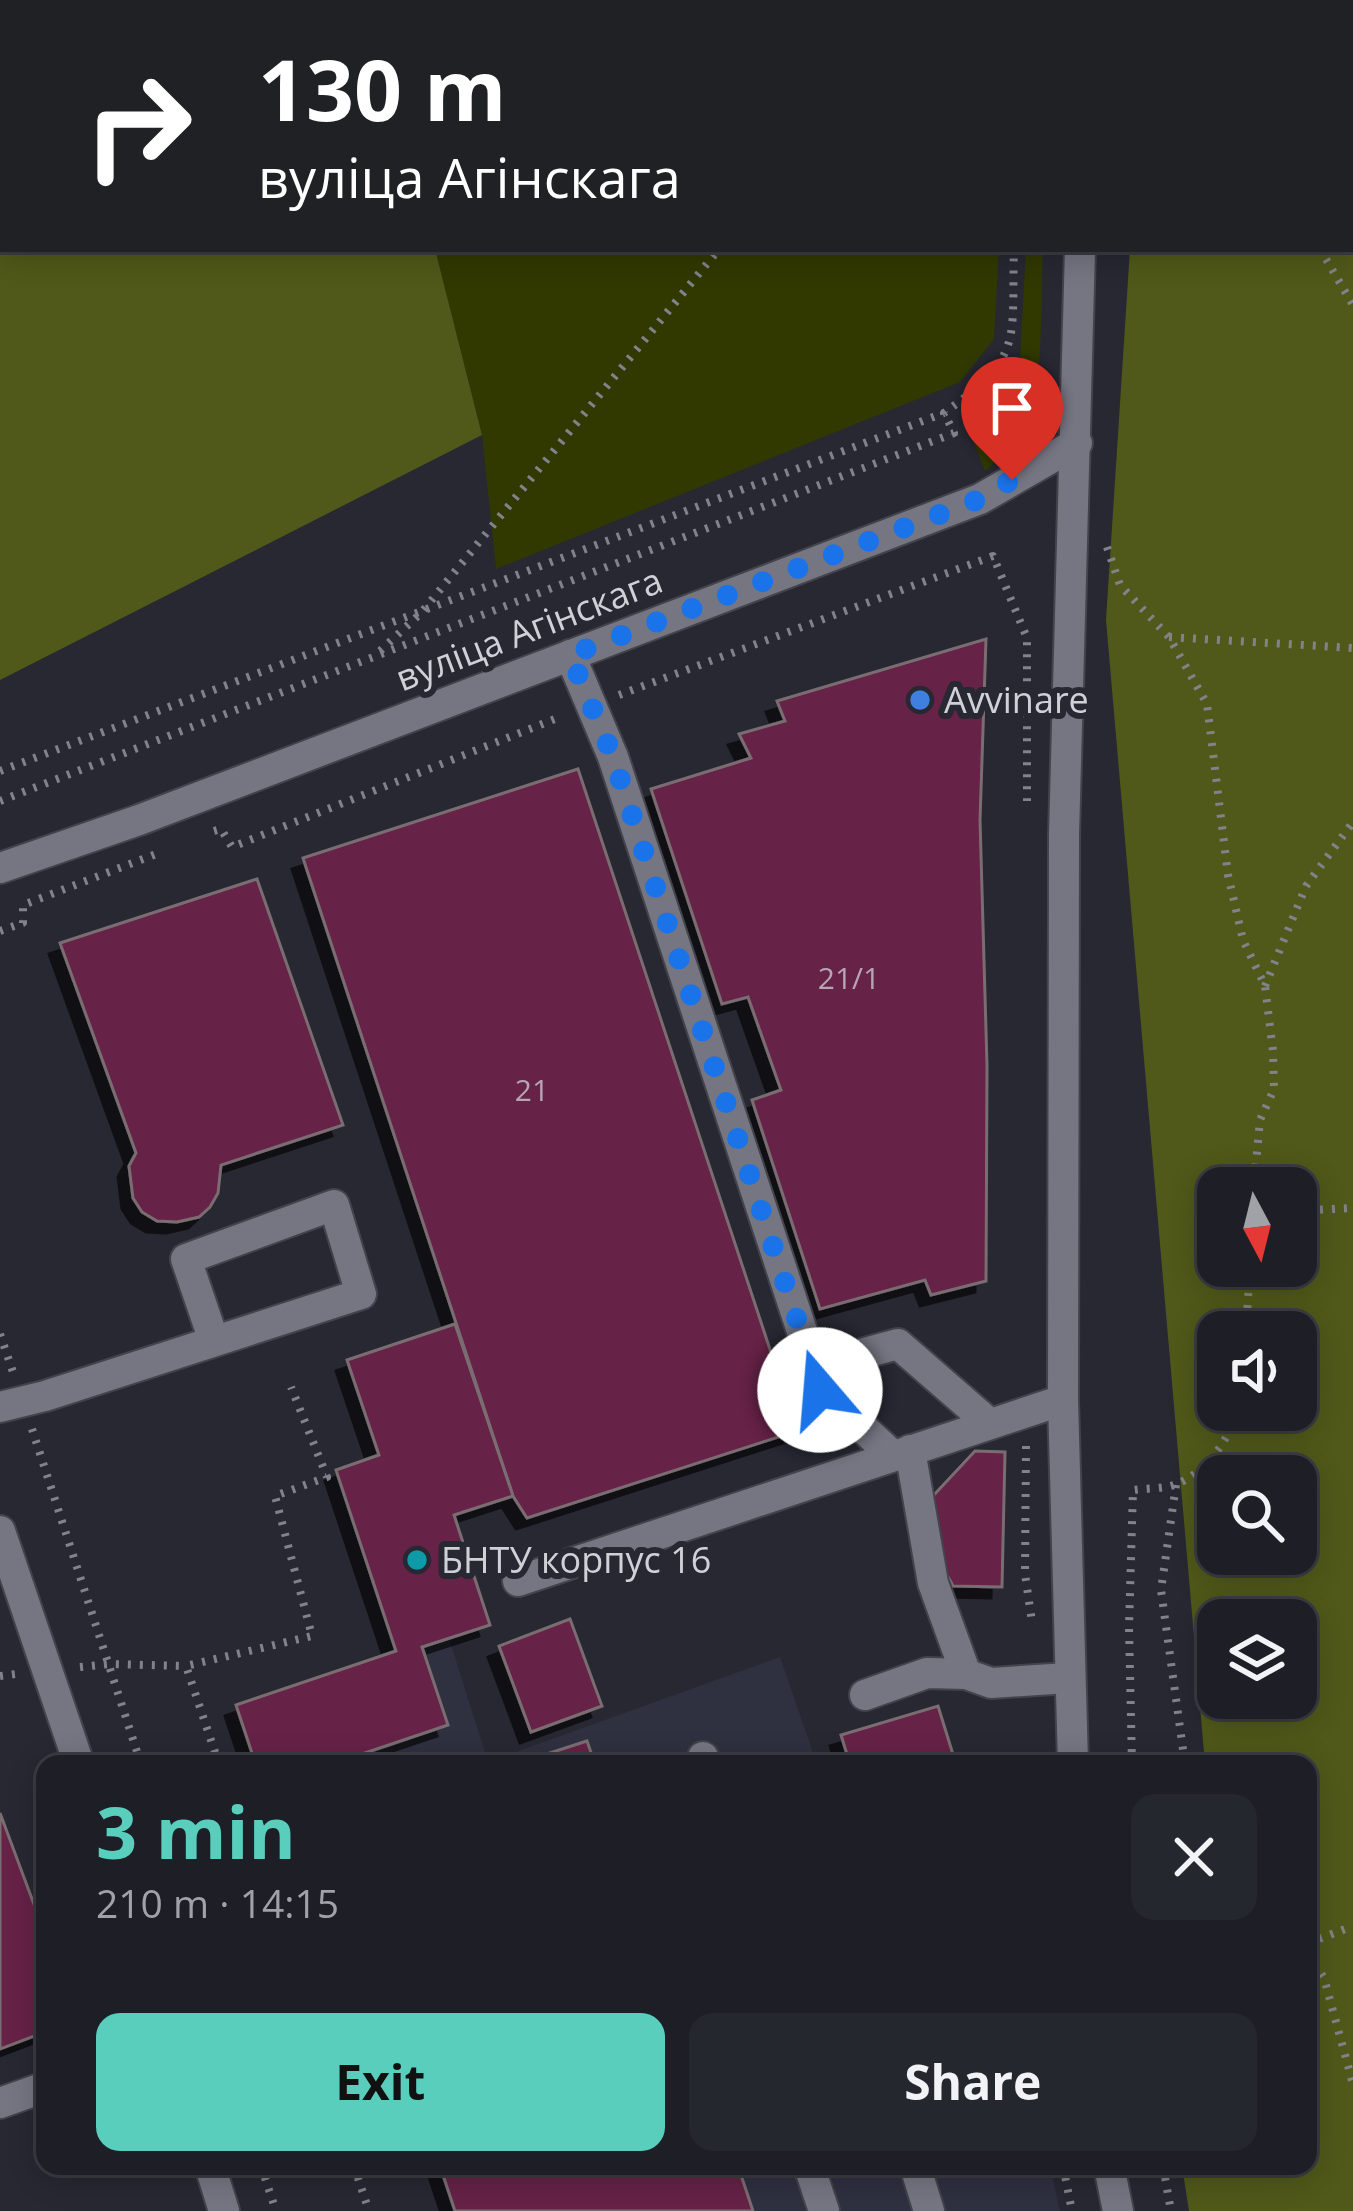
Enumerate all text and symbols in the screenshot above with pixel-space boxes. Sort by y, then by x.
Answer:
text: 130 m [258,31,506,146]
icon: right [60,48,216,204]
text: вуліца Агінскага [258,140,681,214]
pin [961,357,1063,480]
icon: arrive [979,375,1045,441]
street label: вуліца Агінскага [388,555,669,702]
place label: Avvinare [944,675,1089,724]
marker: Avvinare [907,687,933,713]
house number: 21/1 [818,957,880,998]
house number: 21 [515,1069,549,1110]
north arrow [1197,1167,1317,1287]
map controls [1197,1167,1317,1719]
button: sound [1197,1311,1317,1431]
position arrow [757,1327,883,1453]
button: search [1197,1455,1317,1575]
place label: БНТУ корпус 16 [441,1535,711,1584]
marker: БНТУ корпус 16 [404,1547,430,1573]
button: layers [1197,1599,1317,1719]
text: 3 min [96,1782,296,1880]
button: close [1131,1794,1257,1920]
text: 210 m · 14:15 [96,1876,339,1929]
button: Exit [96,2013,665,2151]
button: Share [689,2013,1257,2151]

